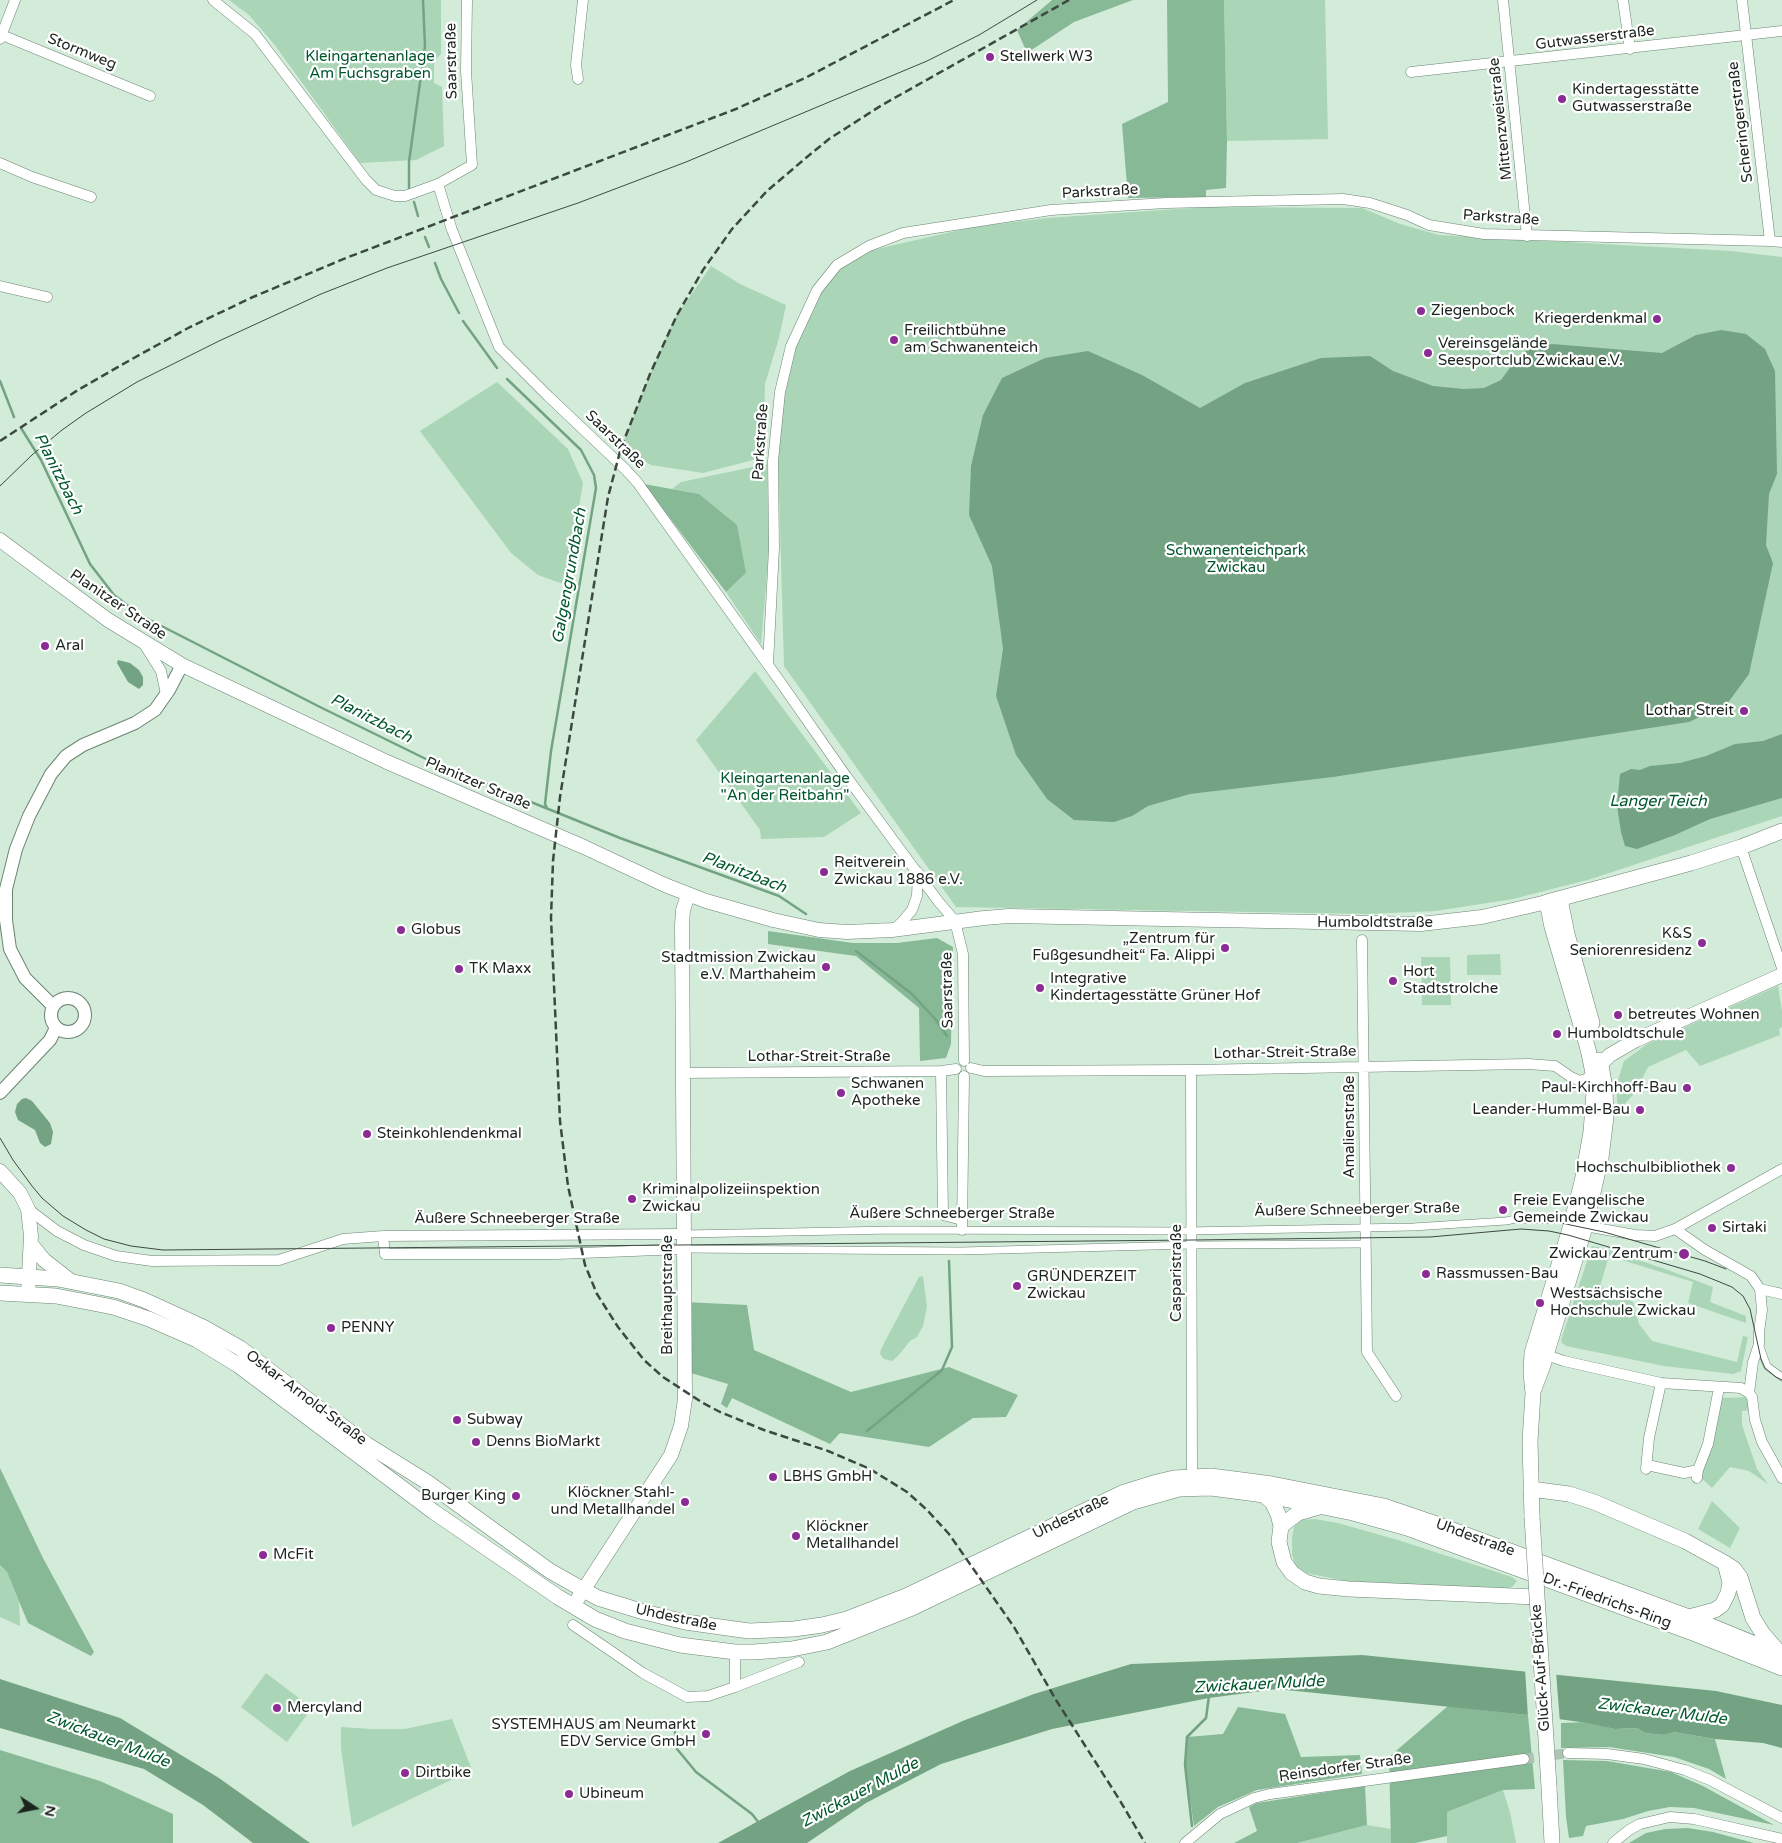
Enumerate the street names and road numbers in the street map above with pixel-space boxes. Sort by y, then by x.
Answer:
street label: Gutwasserstraße [1535,22,1655,54]
street label: Saarstraße [442,23,462,99]
street label: Stormweg [45,30,119,74]
street label: Mittenzweistraße [1486,57,1516,181]
street label: Scheringerstraße [1725,60,1757,184]
street label: Parkstraße [1061,181,1139,203]
street label: Parkstraße [1462,206,1540,230]
street label: Parkstraße [749,403,773,481]
street label: Saarstraße [581,407,649,473]
street label: Planitzer Straße [66,566,170,644]
street label: Planitzer Straße [423,754,533,814]
street label: Humboldtstraße [1317,914,1433,932]
street label: Saarstraße [938,952,958,1028]
street label: Lothar-Streit-Straße [1213,1043,1357,1063]
street label: Lothar-Streit-Straße [748,1048,890,1066]
street label: Amalienstraße [1341,1075,1359,1179]
street label: Äußere Schneeberger Straße [1254,1199,1460,1221]
street label: Äußere Schneeberger Straße [849,1205,1055,1223]
street label: Äußere Schneeberger Straße [414,1210,620,1228]
street label: Casparistraße [1168,1224,1186,1322]
street label: Breithauptstraße [659,1235,677,1355]
street label: Oskar-Arnold-Straße [242,1347,370,1449]
street label: Uhdestraße [1030,1491,1112,1543]
street label: Uhdestraße [1433,1515,1517,1561]
street label: Dr.-Friedrichs-Ring [1540,1569,1674,1633]
street label: Uhdestraße [634,1601,718,1635]
street label: Glück-Auf-Brücke [1528,1604,1554,1732]
street label: Reinsdorfer Straße [1278,1750,1412,1786]

